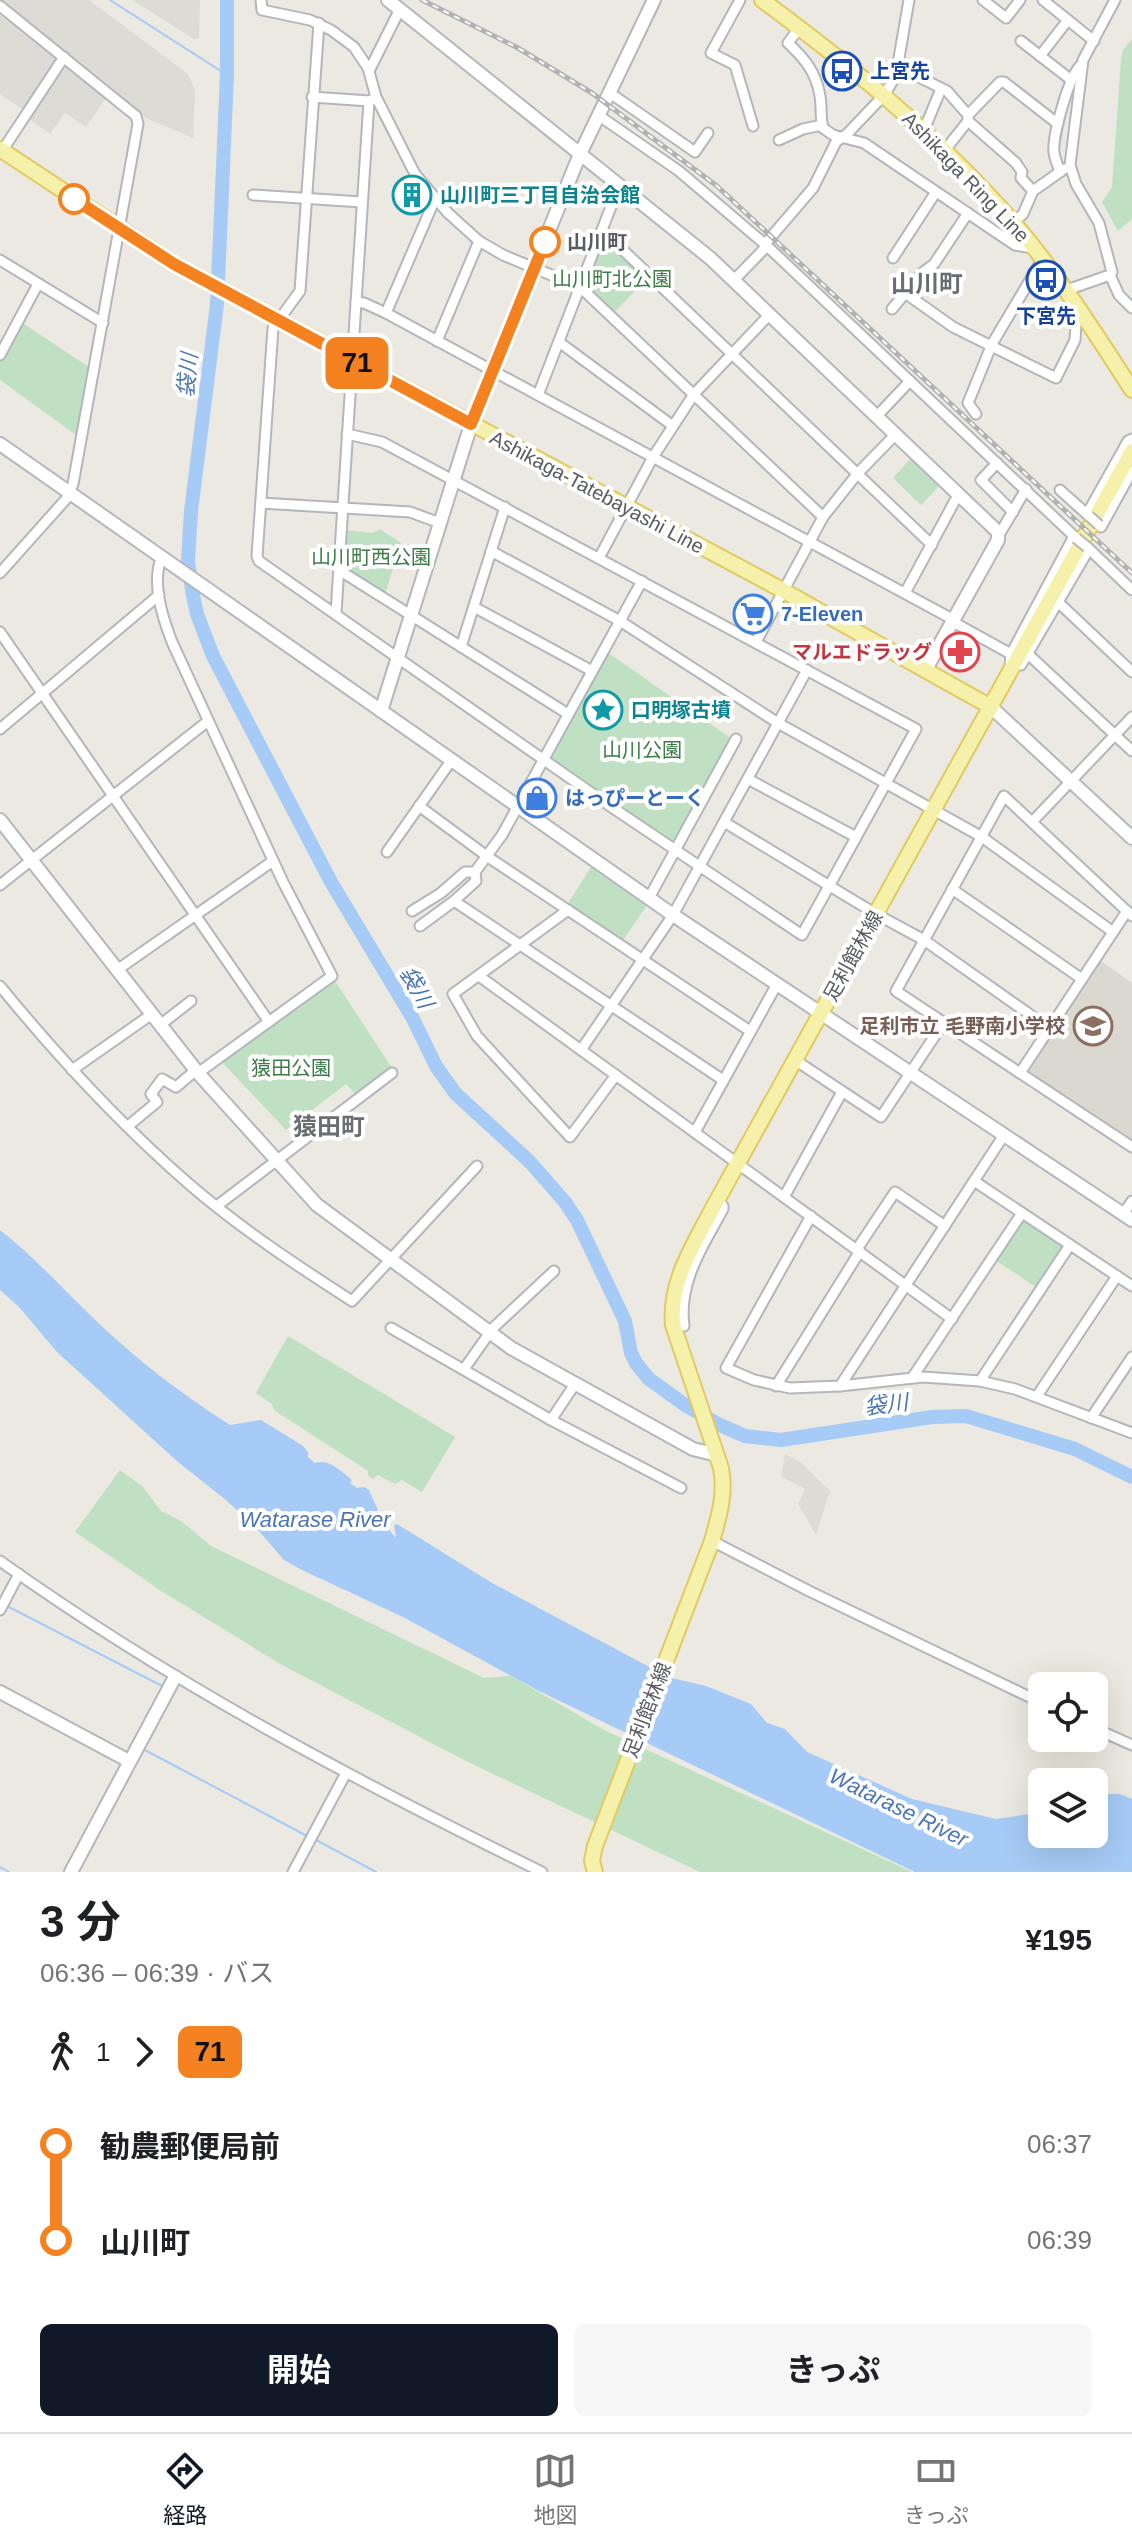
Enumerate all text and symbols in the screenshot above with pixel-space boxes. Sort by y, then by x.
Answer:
bus stop icon: 上宮先 [821,50,863,92]
place label: 上宮先 [870,60,930,82]
street label: Ashikaga Ring Line [898,107,1034,247]
building icon: 山川町三丁目自治会館 [391,174,433,216]
unlabelled marker [59,184,89,214]
place label: 山川町三丁目自治会館 [440,184,640,206]
marker: 山川町 [530,227,560,257]
place label: 山川町 [567,231,627,253]
bus stop icon: 下宮先 [1025,259,1067,301]
park label: 山川町北公園 [552,268,672,290]
district label: 山川町 [891,270,963,297]
place label: 下宮先 [1016,305,1076,327]
line badge: 71 [321,337,393,389]
text: 71 [341,347,373,378]
water label: 袋川 [173,350,202,398]
street label: Ashikaga-Tatebayashi Line [486,426,708,558]
park label: 山川町西公園 [311,546,431,568]
supermarket icon: 7-Eleven [732,593,774,635]
place label: 7-Eleven [781,603,863,625]
pharmacy icon: マルエドラッグ [939,631,981,673]
place label: マルエドラッグ [792,641,932,663]
place icon: 口明塚古墳 [582,689,624,731]
place label: 口明塚古墳 [631,699,731,721]
park label: 山川公園 [602,739,682,761]
shop icon: はっぴーとーく [516,777,558,819]
place label: はっぴーとーく [565,787,705,809]
street label: 足利館林線 [819,907,887,1005]
water label: 袋川 [395,962,439,1014]
school or university icon: 足利市立 毛野南小学校 [1072,1005,1114,1047]
place label: 足利市立 毛野南小学校 [859,1015,1065,1037]
park label: 猿田公園 [251,1057,331,1079]
district label: 猿田町 [293,1113,365,1140]
water label: 袋川 [863,1389,911,1420]
water label: Watarase River [239,1507,392,1532]
street label: 足利館林線 [619,1659,675,1761]
map controls [1028,1672,1108,1848]
button: locate [1028,1672,1108,1752]
water label: Watarase River [825,1763,974,1853]
button: layers [1028,1768,1108,1848]
text: 3 分 [40,1897,121,1946]
text: ¥195 [1025,1923,1092,1956]
text: 06:36 – 06:39 · バス [40,1958,274,1988]
icon: walk [40,2030,84,2074]
icon: forward [122,2030,166,2074]
text: 71 [194,2036,226,2067]
text: 1 [96,2037,110,2067]
text: 06:37 [1027,2129,1092,2159]
text: 勧農郵便局前 [100,2130,280,2163]
text: 06:39 [1027,2225,1092,2255]
text: 山川町 [100,2226,190,2259]
button: 開始 [40,2324,558,2416]
button: きっぷ [574,2324,1092,2416]
tab: 経路 [163,2449,207,2529]
tab: 地図 [533,2449,577,2529]
tab: きっぷ [904,2449,969,2529]

